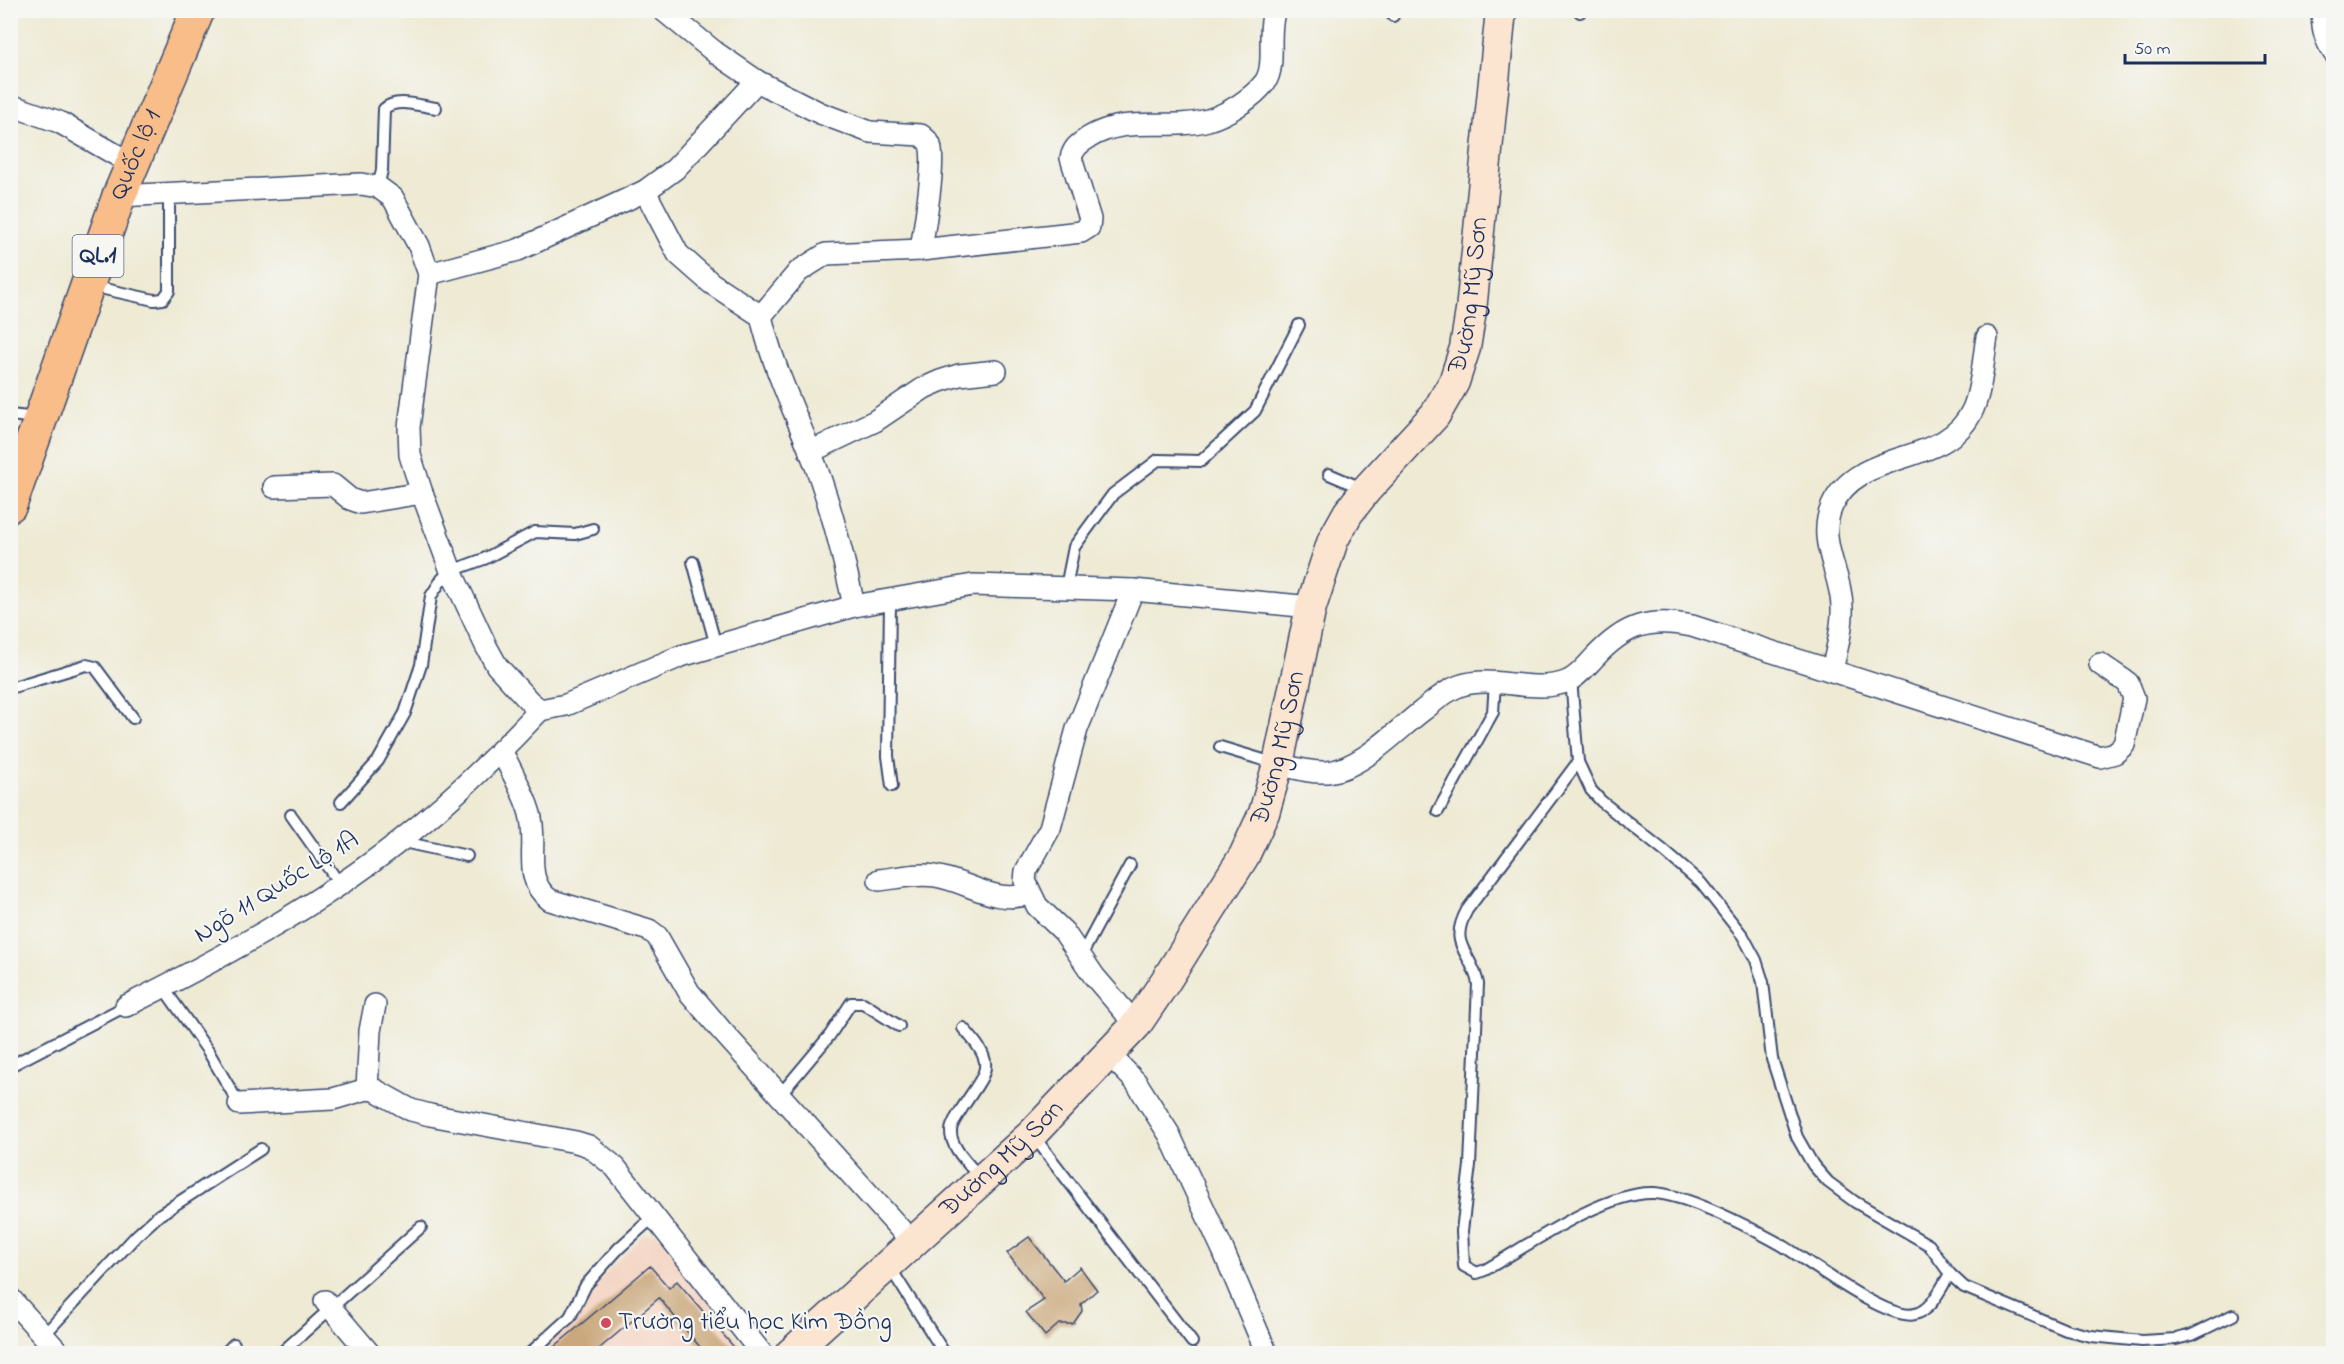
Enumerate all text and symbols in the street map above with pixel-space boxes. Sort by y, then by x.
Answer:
scale bar [2125,27,2264,65]
text: 50 m [2134,37,2171,63]
street label: Quốc lộ 1 [100,104,172,206]
street label: Đường Mỹ Sơn [1438,215,1499,380]
road number: QL.1 [72,235,124,277]
street label: Đường Mỹ Sơn [1241,668,1316,834]
street label: Ngõ 11 Quốc Lộ 1A [187,822,367,954]
street label: Đường Mỹ Sơn [931,1092,1073,1228]
place label: Trường tiểu học Kim Đồng [618,1304,892,1342]
marker: Trường tiểu học Kim Đồng [599,1316,613,1330]

